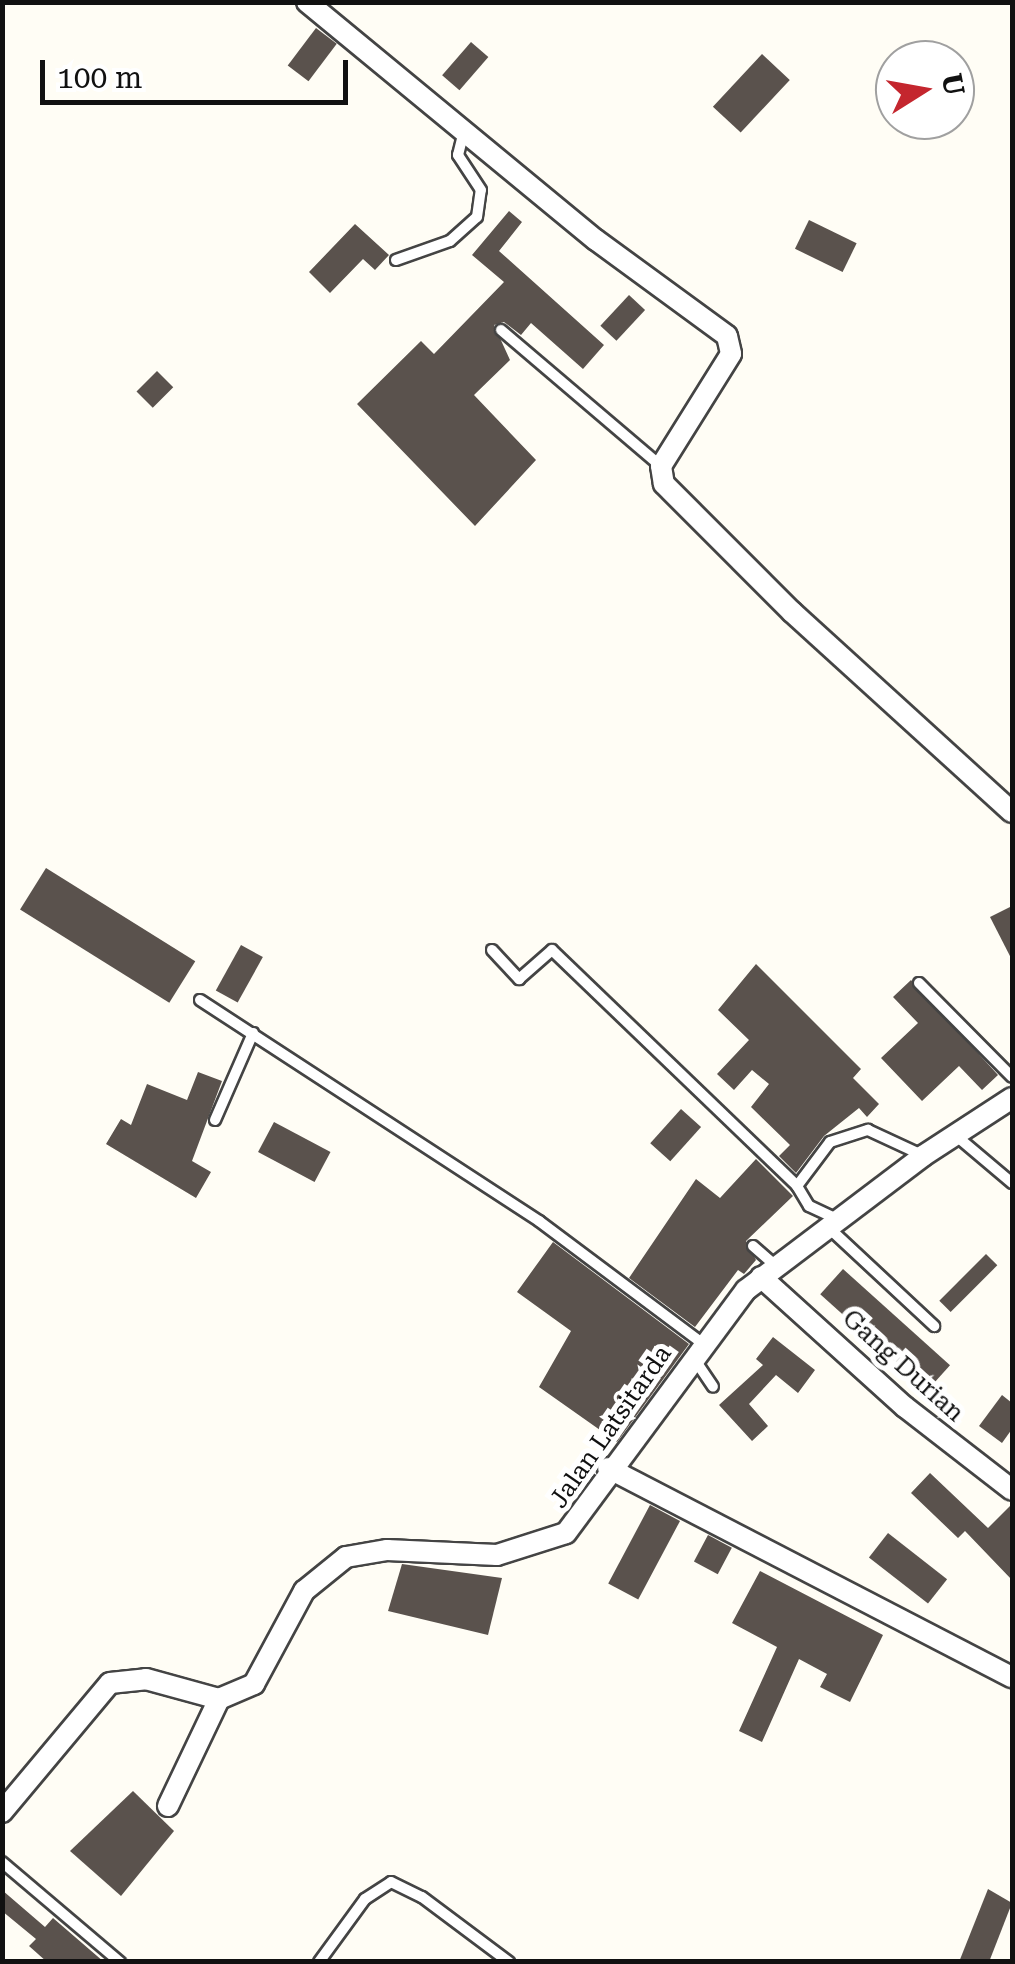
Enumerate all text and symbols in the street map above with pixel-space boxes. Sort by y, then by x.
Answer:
scale bar [45,40,352,102]
north arrow [875,40,975,140]
text: 100 m [57,60,142,95]
text: U [935,71,971,98]
street label: Gang Durian [836,1304,970,1428]
street label: Jalan Latsitarda [544,1340,678,1514]

